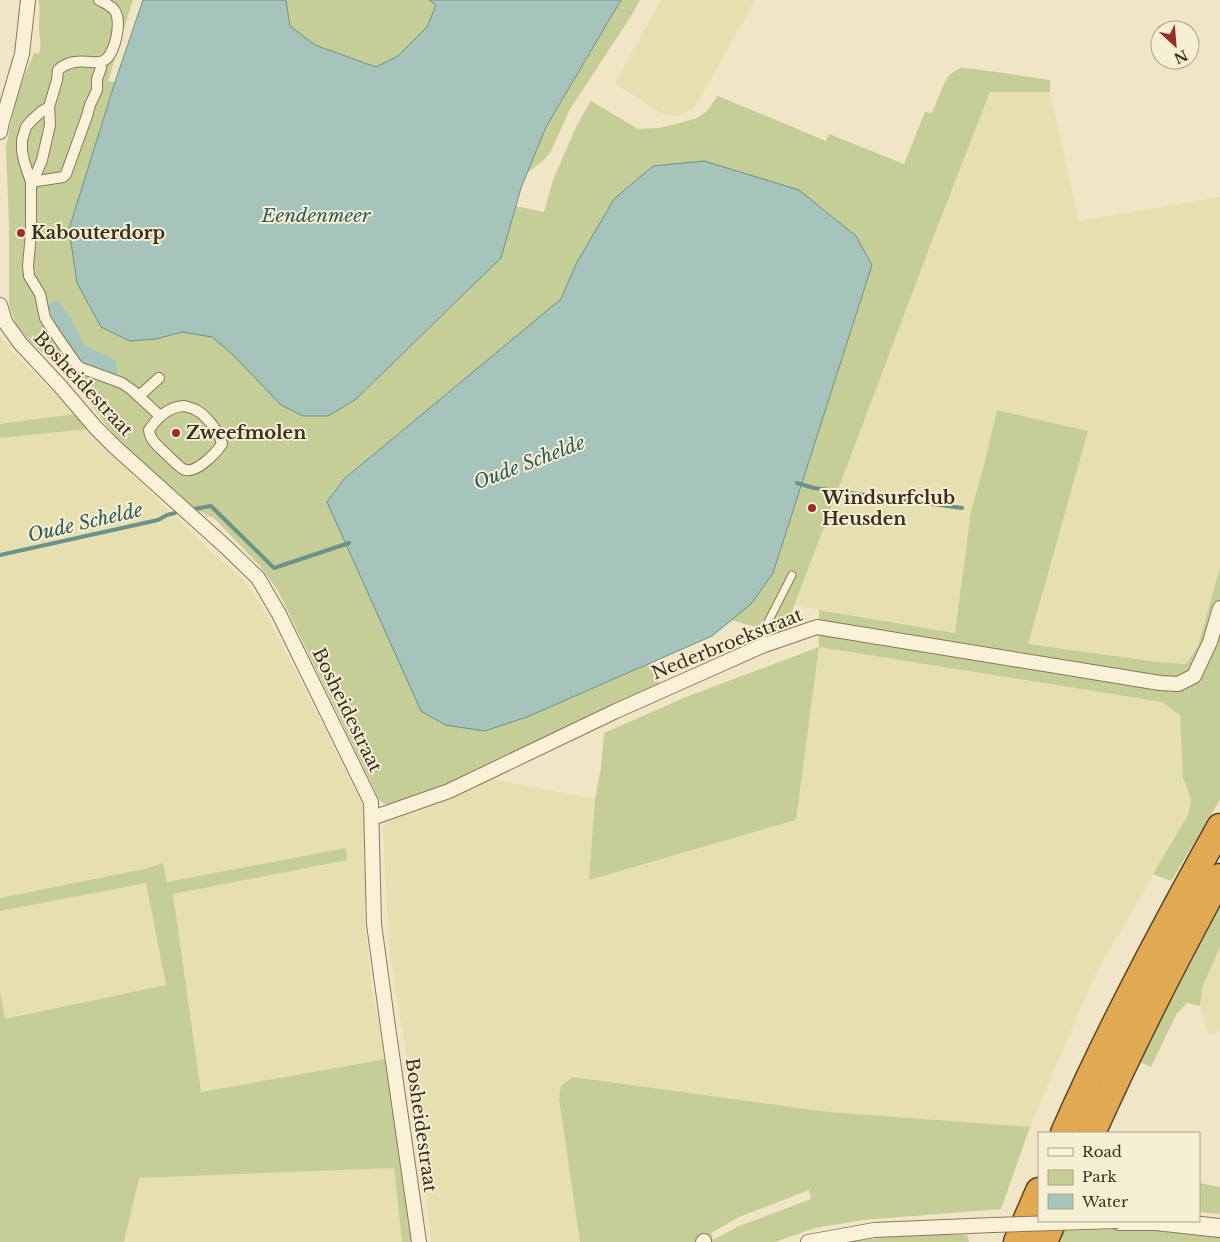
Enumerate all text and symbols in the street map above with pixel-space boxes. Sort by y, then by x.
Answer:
north arrow [1150,20,1200,70]
text: N [1171,46,1191,68]
water label: Eendenmeer [260,204,372,227]
place label: Kabouterdorp [31,222,165,244]
marker: Kabouterdorp [15,227,27,239]
street label: Bosheidestraat [29,327,137,441]
place label: Zweefmolen [186,422,306,444]
marker: Zweefmolen [170,427,182,439]
water label: Oude Schelde [470,431,588,494]
place label: Windsurfclub Heusden [821,487,955,530]
water label: Oude Schelde [25,498,145,547]
marker: Windsurfclub Heusden [806,502,818,514]
street label: Nederbroekstraat [648,604,806,684]
street label: Bosheidestraat [307,644,387,776]
street label: Bosheidestraat [401,1056,441,1194]
legend [1038,1132,1200,1222]
text: Road [1082,1142,1122,1161]
text: Park [1082,1167,1118,1186]
text: Water [1081,1192,1129,1211]

